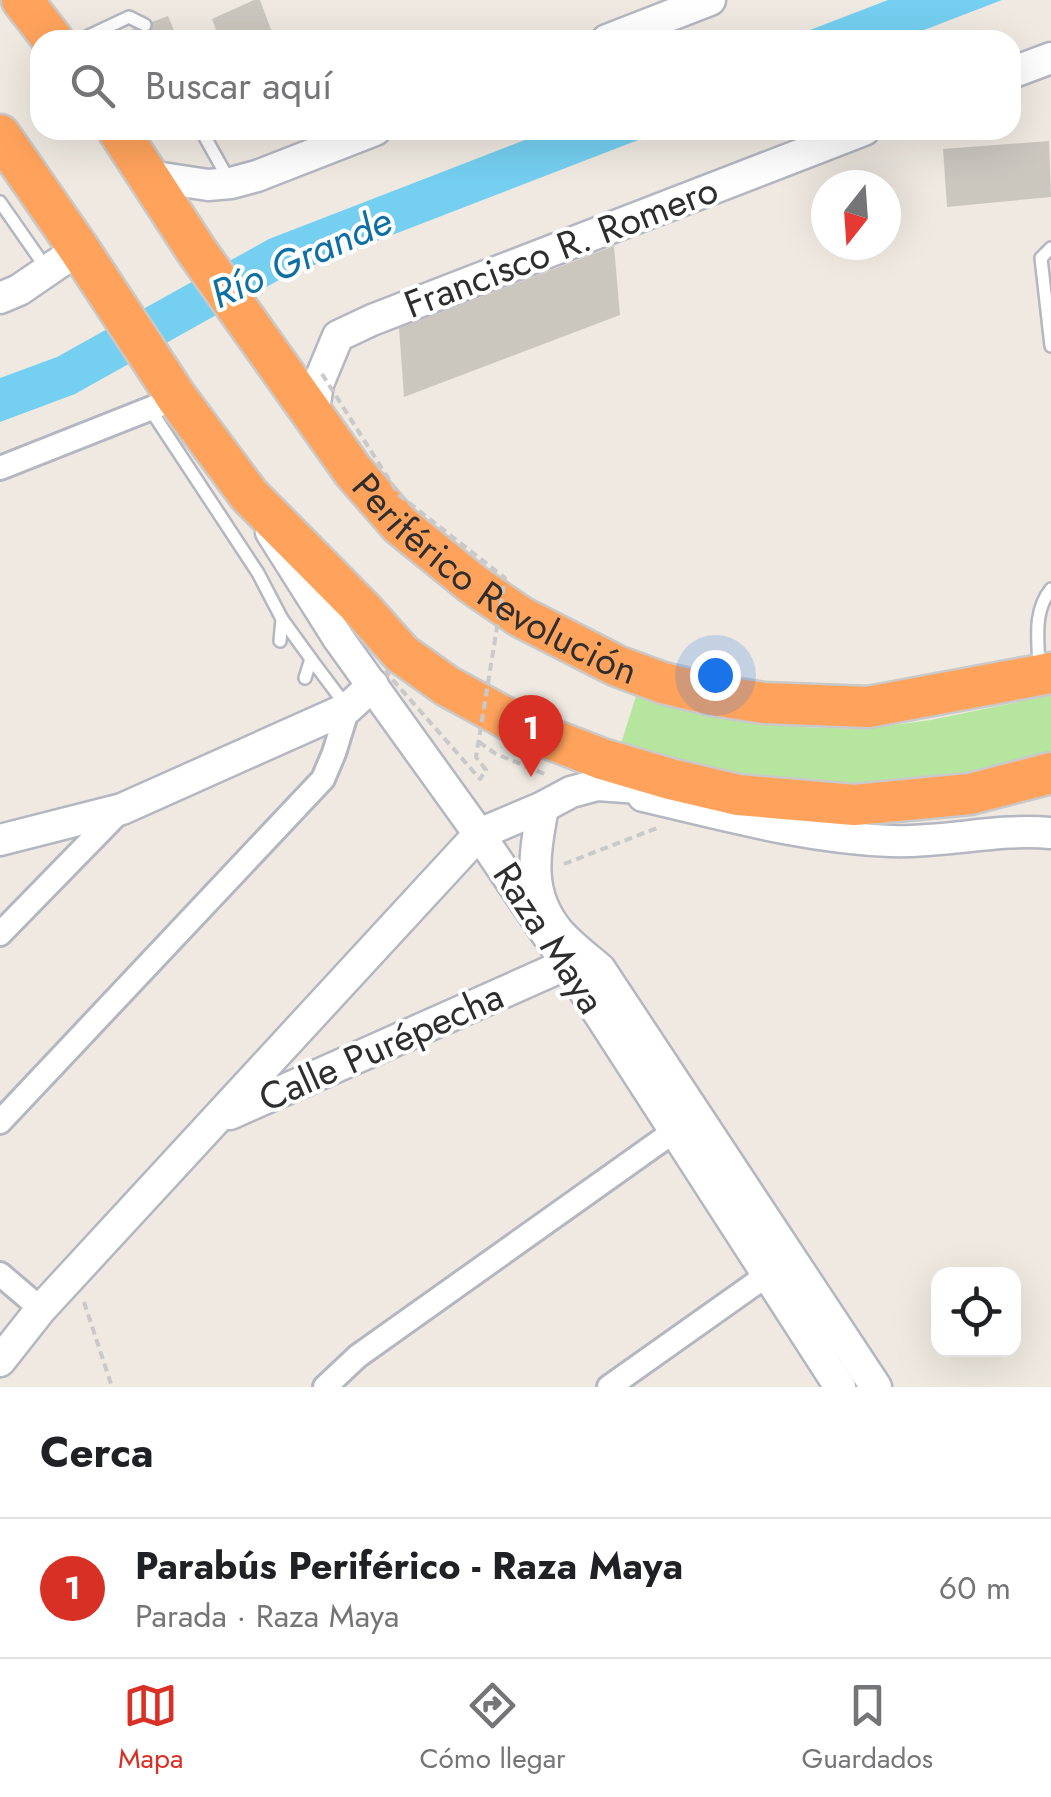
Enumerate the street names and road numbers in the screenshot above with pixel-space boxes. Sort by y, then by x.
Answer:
street label: Francisco R. Romero [396,161,726,332]
street label: Periférico Revolución [340,461,645,698]
street label: Raza Maya [480,851,619,1024]
street label: Calle Purépecha [250,968,512,1125]

